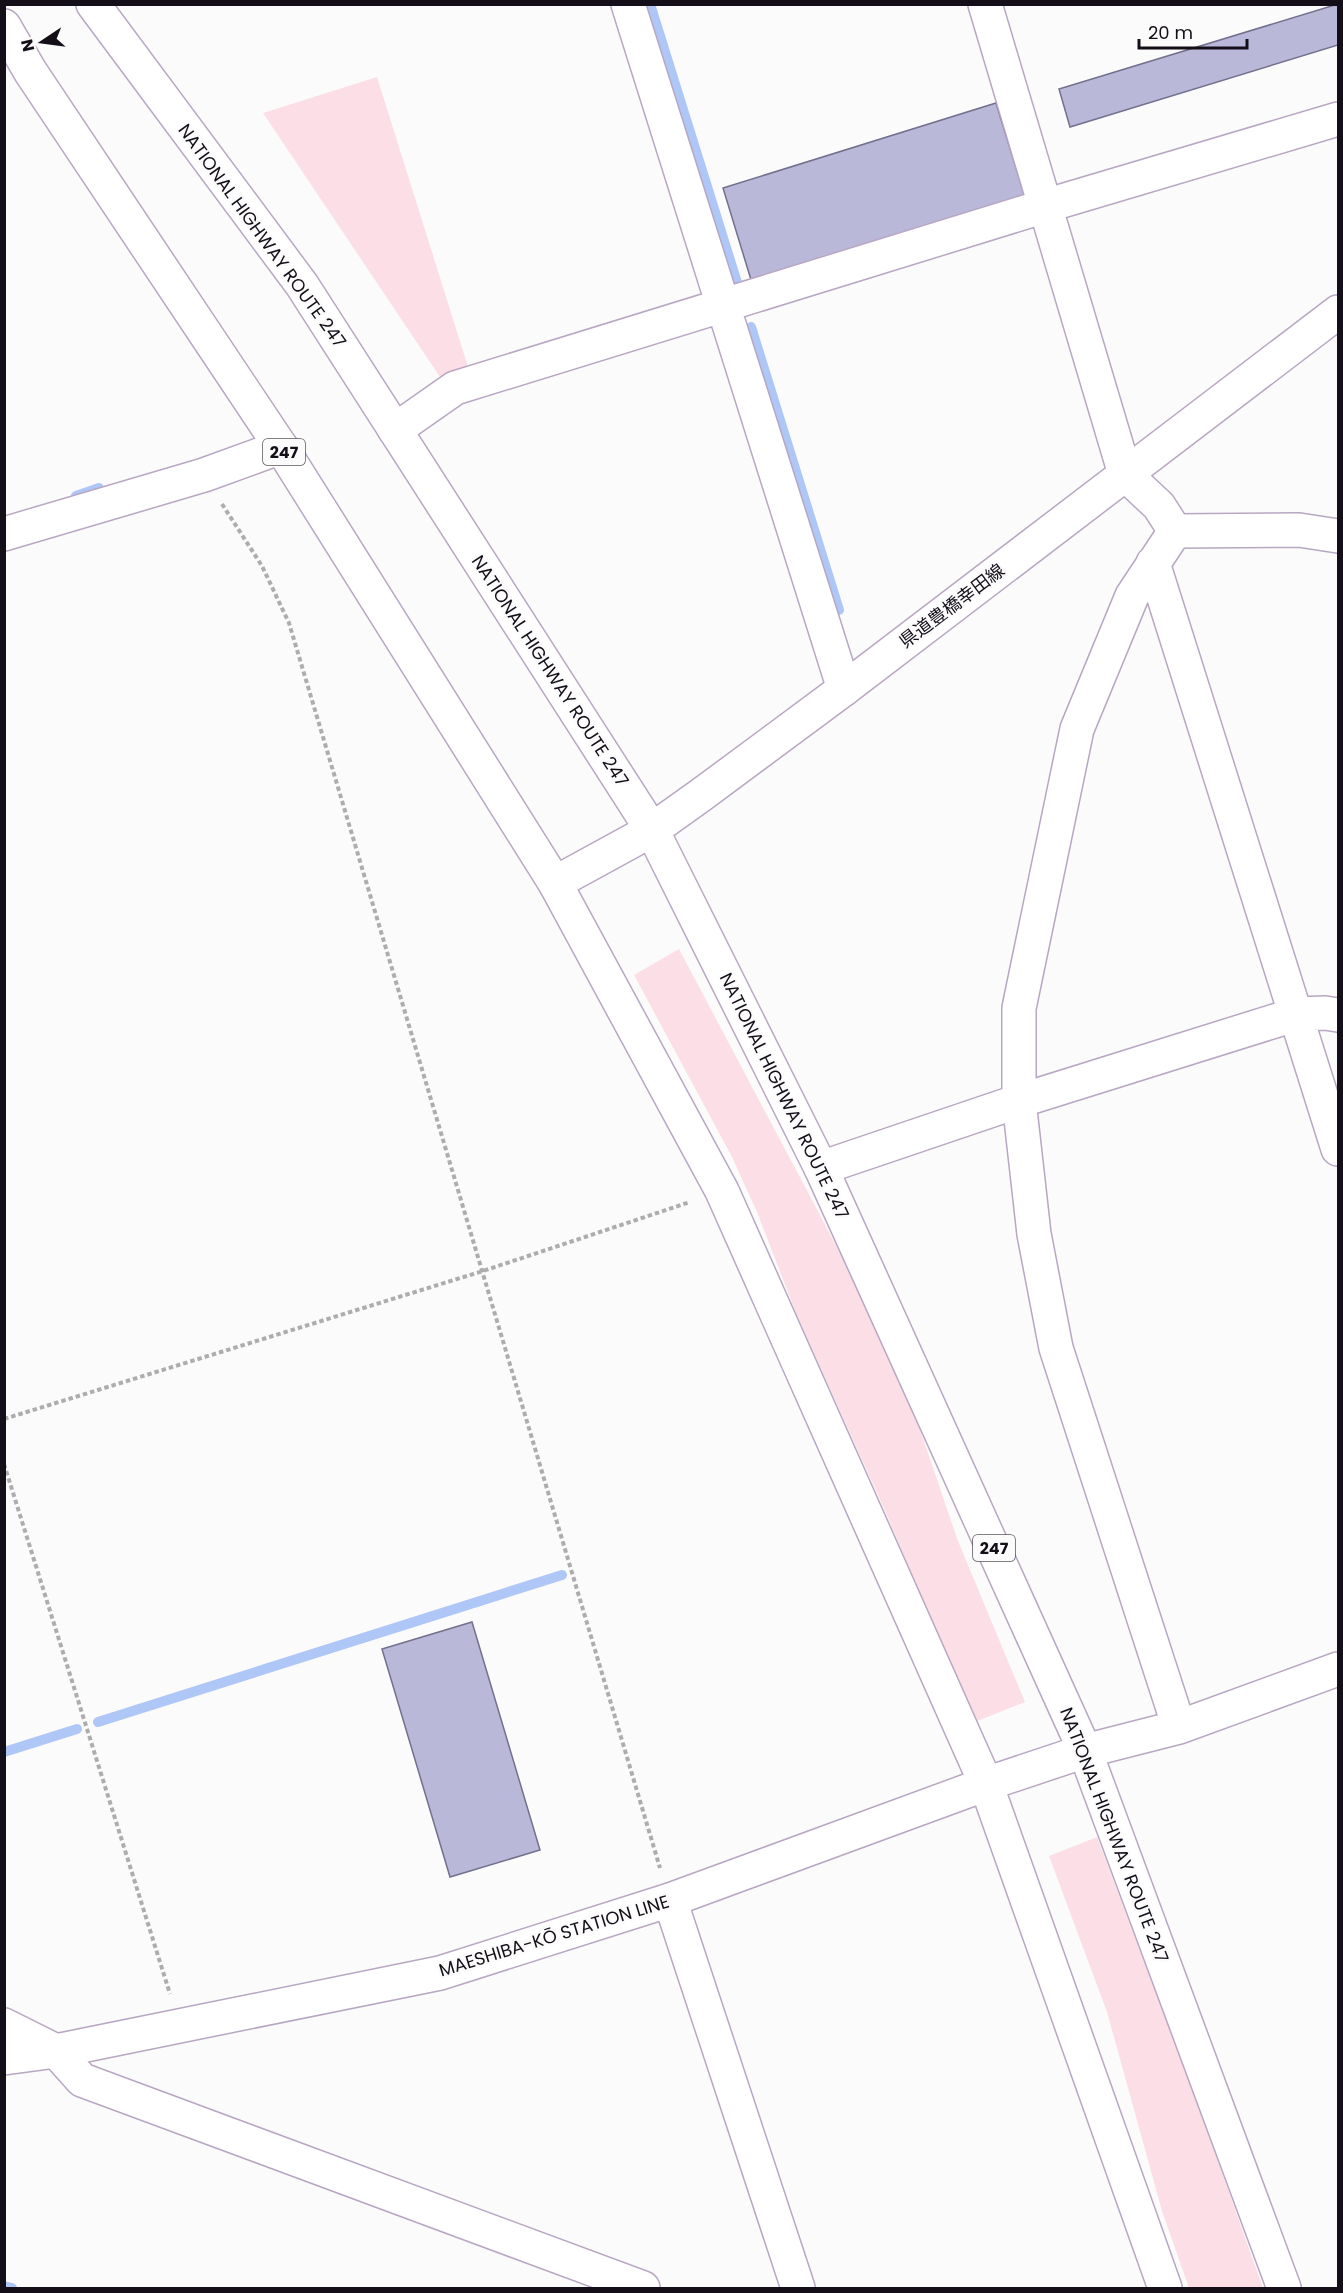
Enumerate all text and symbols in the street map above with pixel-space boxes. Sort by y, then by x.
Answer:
north arrow [12,12,72,72]
scale bar [1139,12,1247,50]
text: 20 m [1148,20,1193,45]
text: N [15,37,40,54]
street label: NATIONAL HIGHWAY ROUTE 247 [173,119,352,353]
road number: 247 [263,439,305,465]
street label: NATIONAL HIGHWAY ROUTE 247 [466,550,635,791]
street label: 県道豊橋幸田線 [894,558,1010,653]
street label: NATIONAL HIGHWAY ROUTE 247 [714,968,855,1223]
road number: 247 [973,1535,1015,1561]
street label: NATIONAL HIGHWAY ROUTE 247 [1054,1704,1175,1966]
street label: MAESHIBA-KŌ STATION LINE [436,1889,672,1982]

